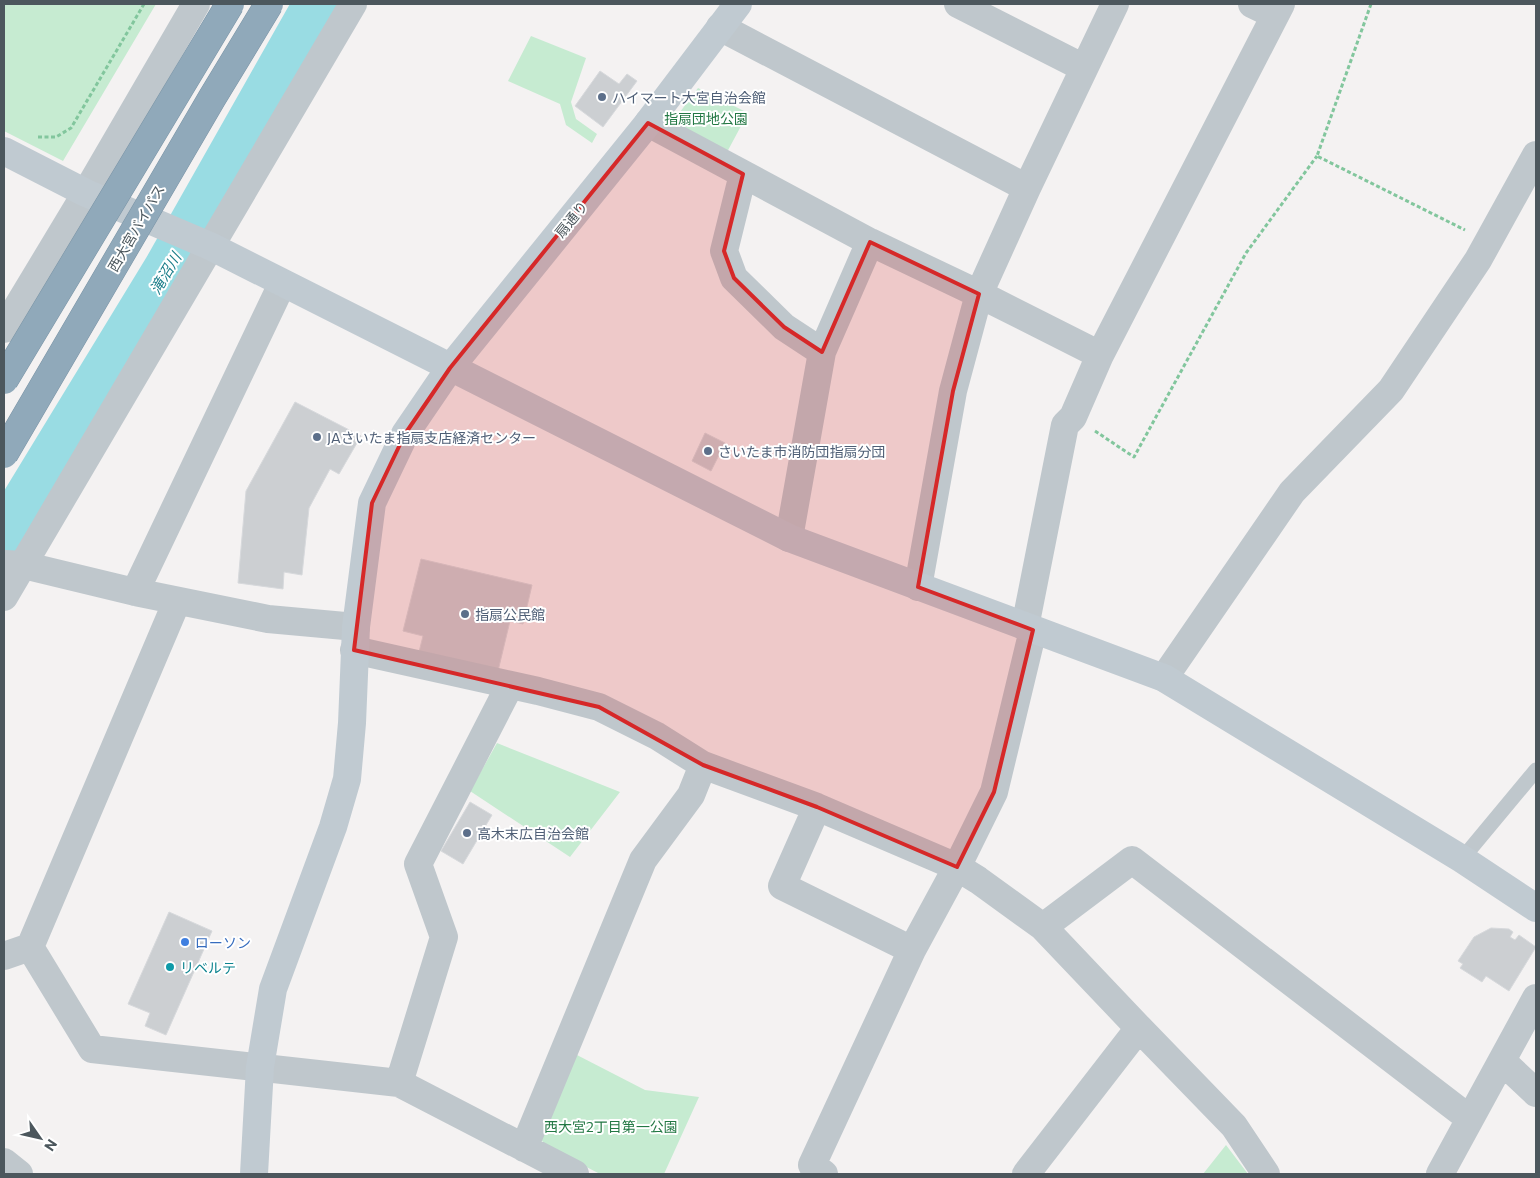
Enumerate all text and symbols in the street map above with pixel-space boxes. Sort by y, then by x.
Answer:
place label: ハイマート大宮自治会館 [612,89,766,106]
marker: ハイマート大宮自治会館 [596,91,608,103]
park label: 指扇団地公園 [664,110,748,127]
street label: 西大宮バイパス [104,181,168,275]
street label: 扇通り [551,197,591,241]
water label: 滝沼川 [146,247,185,297]
place label: JAさいたま指扇支店経済センター [327,429,536,446]
marker: JAさいたま指扇支店経済センター [311,431,323,443]
place label: さいたま市消防団指扇分団 [718,443,886,460]
marker: さいたま市消防団指扇分団 [702,445,714,457]
place label: 指扇公民館 [475,606,545,623]
marker: 指扇公民館 [459,608,471,620]
place label: 高木末広自治会館 [477,825,589,842]
marker: 高木末広自治会館 [461,827,473,839]
place label: ローソン [195,934,251,951]
marker: ローソン [179,936,191,948]
place label: リベルテ [180,959,236,976]
marker: リベルテ [164,961,176,973]
north arrow [15,1113,65,1163]
park label: 西大宮2丁目第一公園 [544,1118,678,1135]
text: N [41,1136,61,1155]

